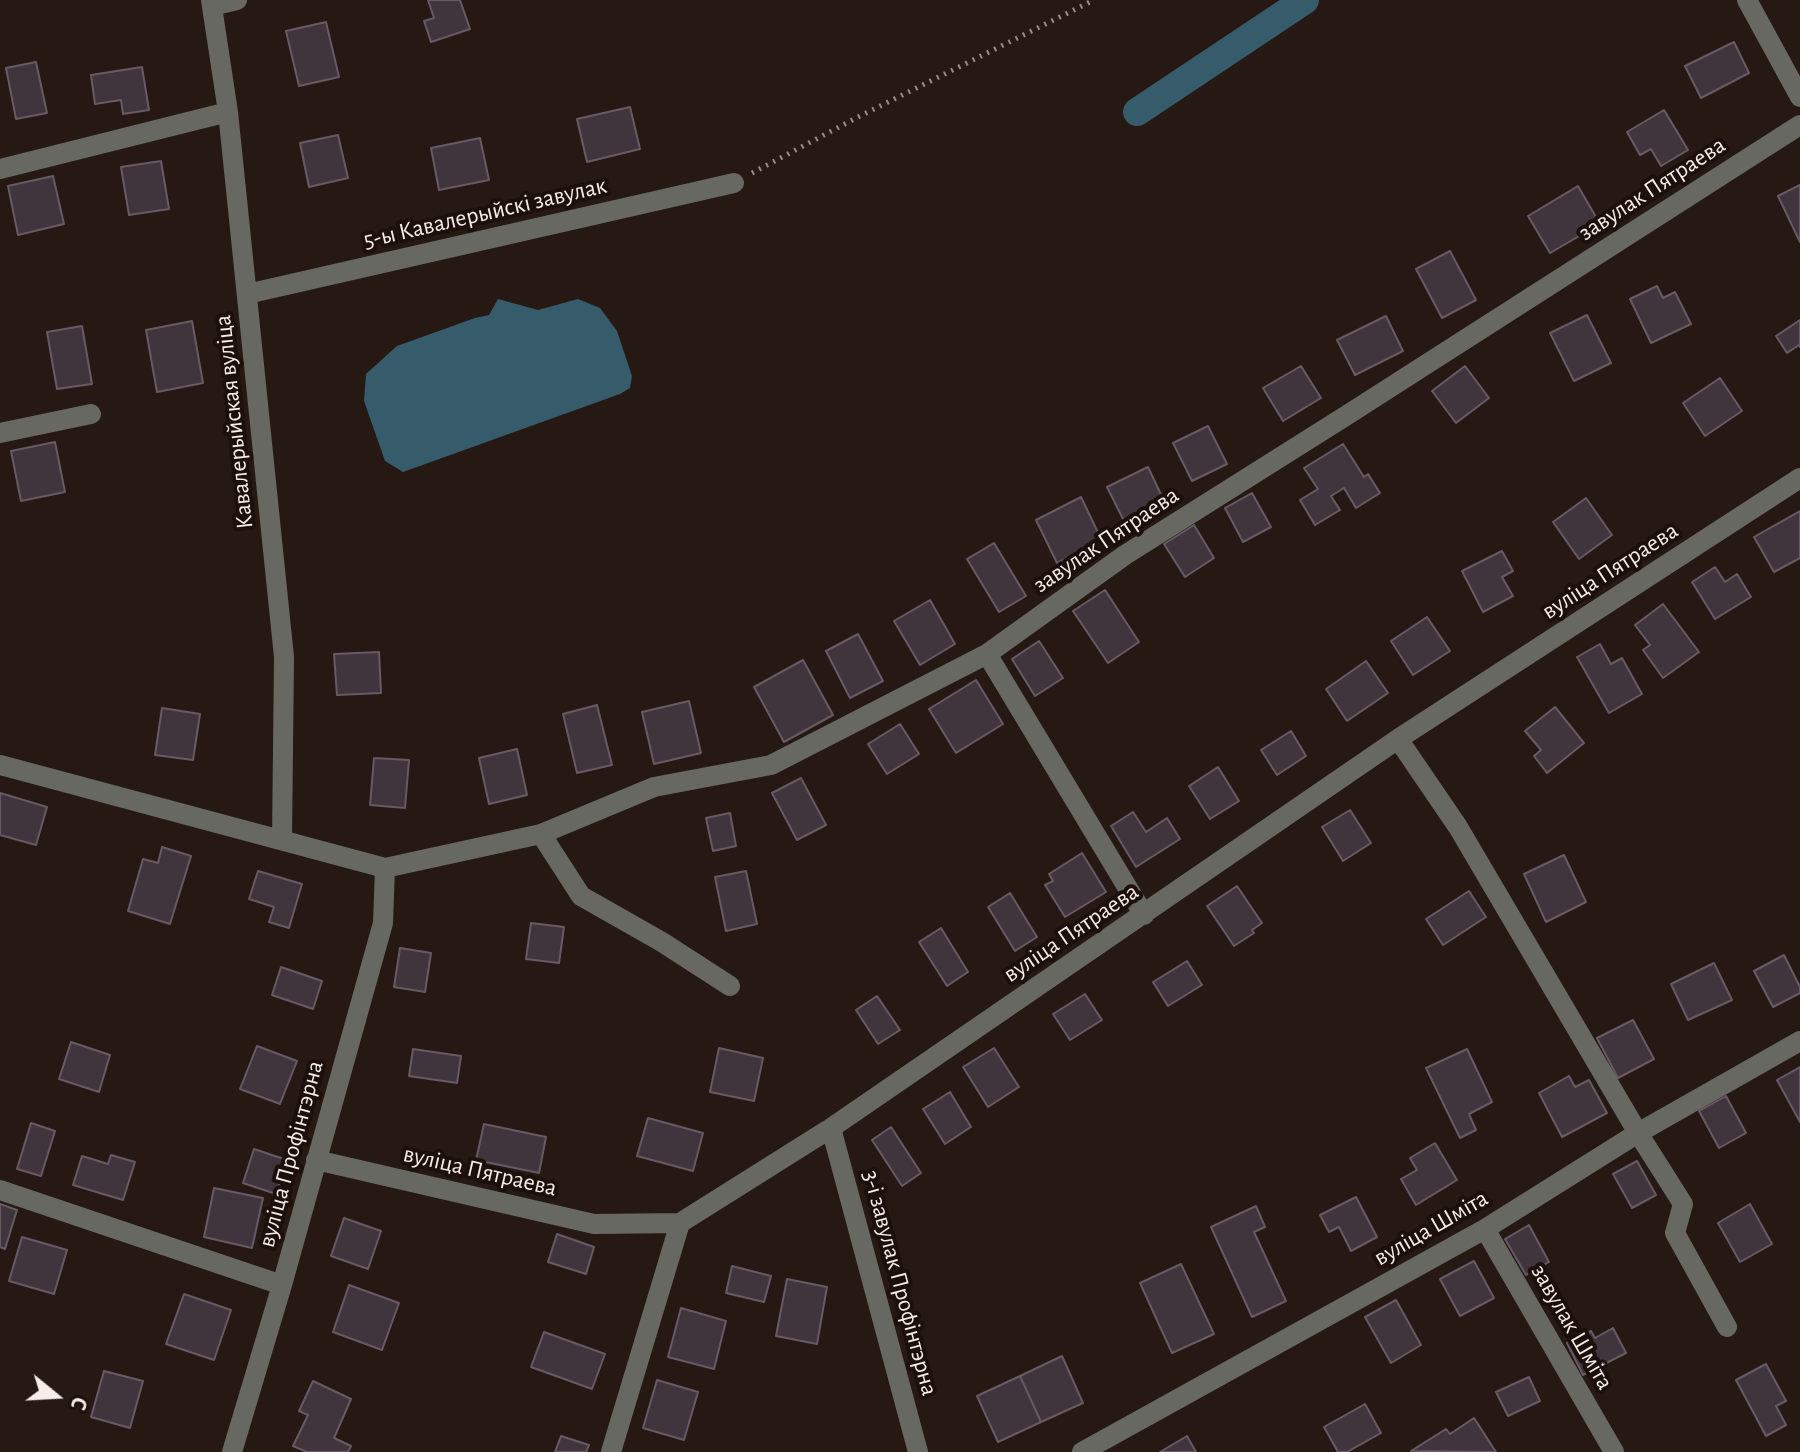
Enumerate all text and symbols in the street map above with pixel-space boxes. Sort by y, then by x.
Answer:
street label: завулак Пятраева [1573,131,1731,247]
street label: 5-ы Кавалерыйскі завулак [361,171,609,255]
street label: Кавалерыйская вуліца [208,313,260,531]
street label: завулак Пятраева [1028,481,1184,599]
street label: вуліца Пятраева [1536,516,1684,626]
street label: вуліца Пятраева [998,877,1144,989]
street label: вуліца Профінтэрна [252,1057,330,1251]
street label: вуліца Пятраева [400,1139,560,1203]
street label: 3-і завулак Профінтэрна [856,1167,944,1399]
street label: вуліца Шміта [1369,1184,1493,1272]
street label: завулак Шміта [1525,1259,1619,1395]
north arrow [16,1356,96,1436]
text: С [66,1394,91,1413]

